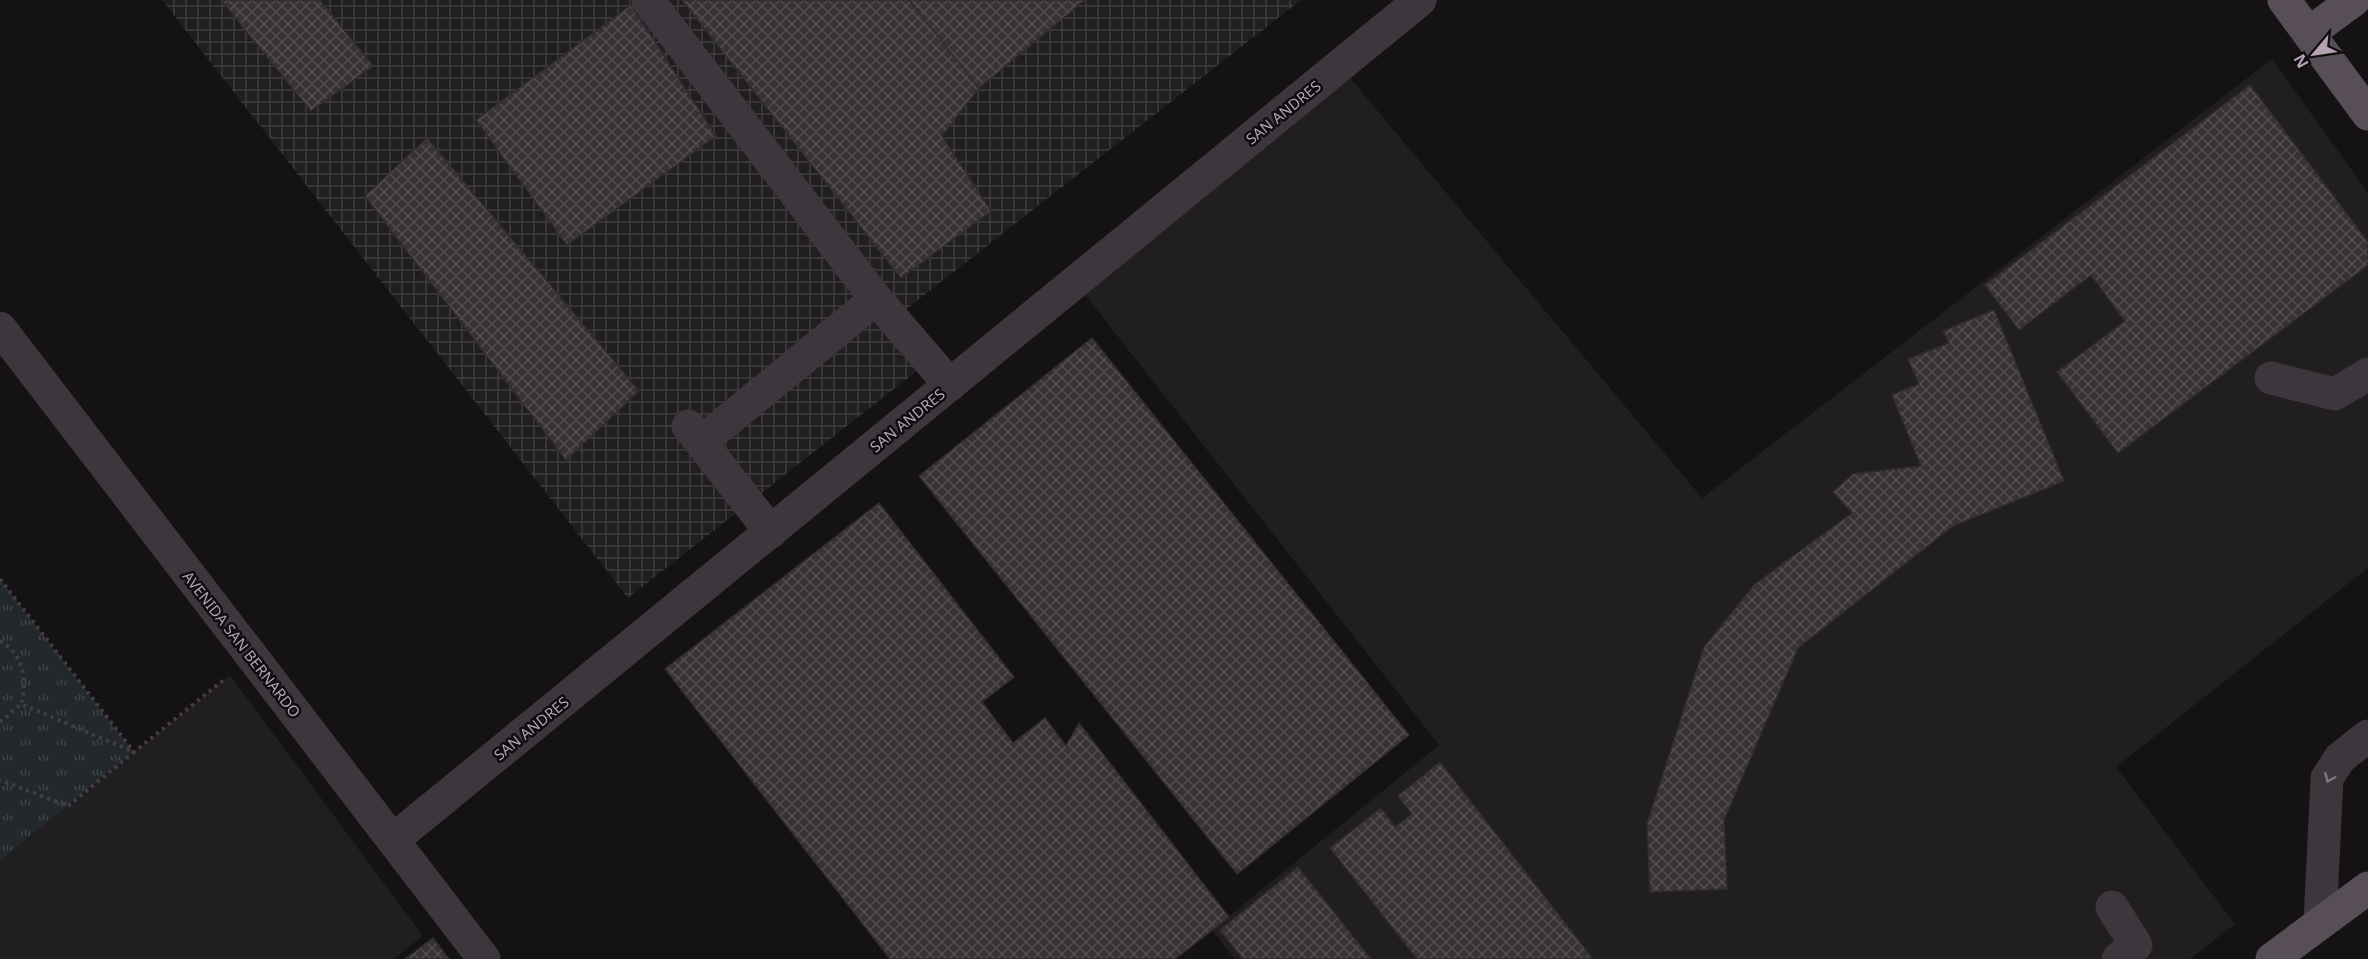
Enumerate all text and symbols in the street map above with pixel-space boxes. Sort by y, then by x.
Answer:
north arrow [2284,24,2344,84]
text: N [2288,50,2314,72]
street label: SAN ANDRES [1241,76,1325,148]
street label: SAN ANDRES [865,384,949,456]
street label: AVENIDA SAN BERNARDO [179,567,305,721]
street label: SAN ANDRES [489,692,573,764]
one-way arrow [2324,771,2336,782]

